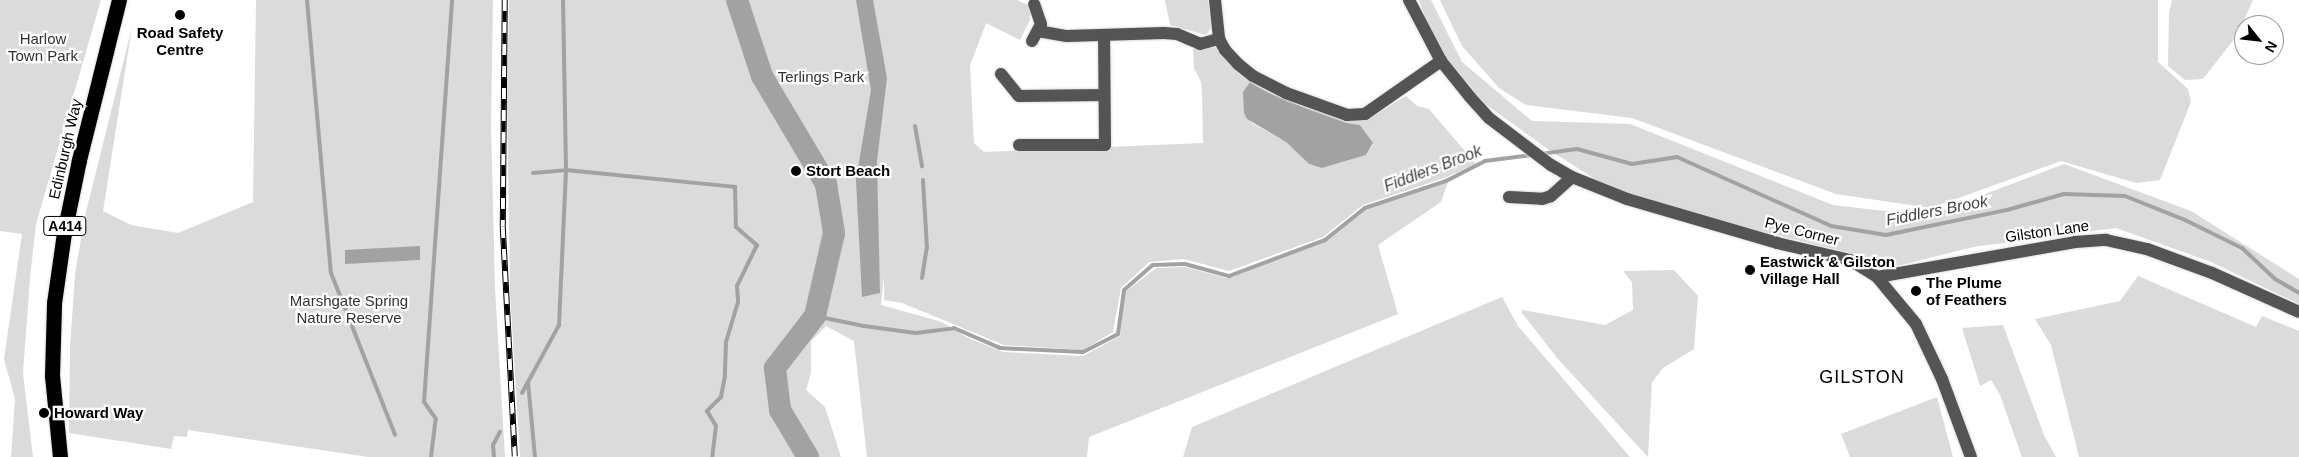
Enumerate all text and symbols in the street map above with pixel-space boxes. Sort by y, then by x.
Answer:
marker: Road Safety Centre [174,9,186,21]
north arrow [2234,15,2284,65]
place label: Road Safety Centre [137,23,223,58]
park label: Harlow Town Park [8,29,78,64]
text: N [2262,38,2281,55]
park label: Terlings Park [778,68,864,86]
street label: Edinburgh Way [45,97,85,201]
water label: Fiddlers Brook [1381,142,1485,196]
place label: Stort Beach [806,162,890,180]
marker: Stort Beach [790,165,802,177]
water label: Fiddlers Brook [1885,192,1989,230]
street label: Pye Corner [1763,213,1841,249]
road number: A414 [42,215,88,238]
street label: Gilston Lane [2004,216,2090,246]
place label: Eastwick & Gilston Village Hall [1760,252,1895,287]
marker: Eastwick & Gilston Village Hall [1744,264,1756,276]
place label: The Plume of Feathers [1926,273,2007,308]
marker: The Plume of Feathers [1910,285,1922,297]
park label: Marshgate Spring Nature Reserve [290,291,408,326]
district label: GILSTON [1818,366,1906,388]
place label: Howard Way [54,404,143,422]
marker: Howard Way [38,407,50,419]

